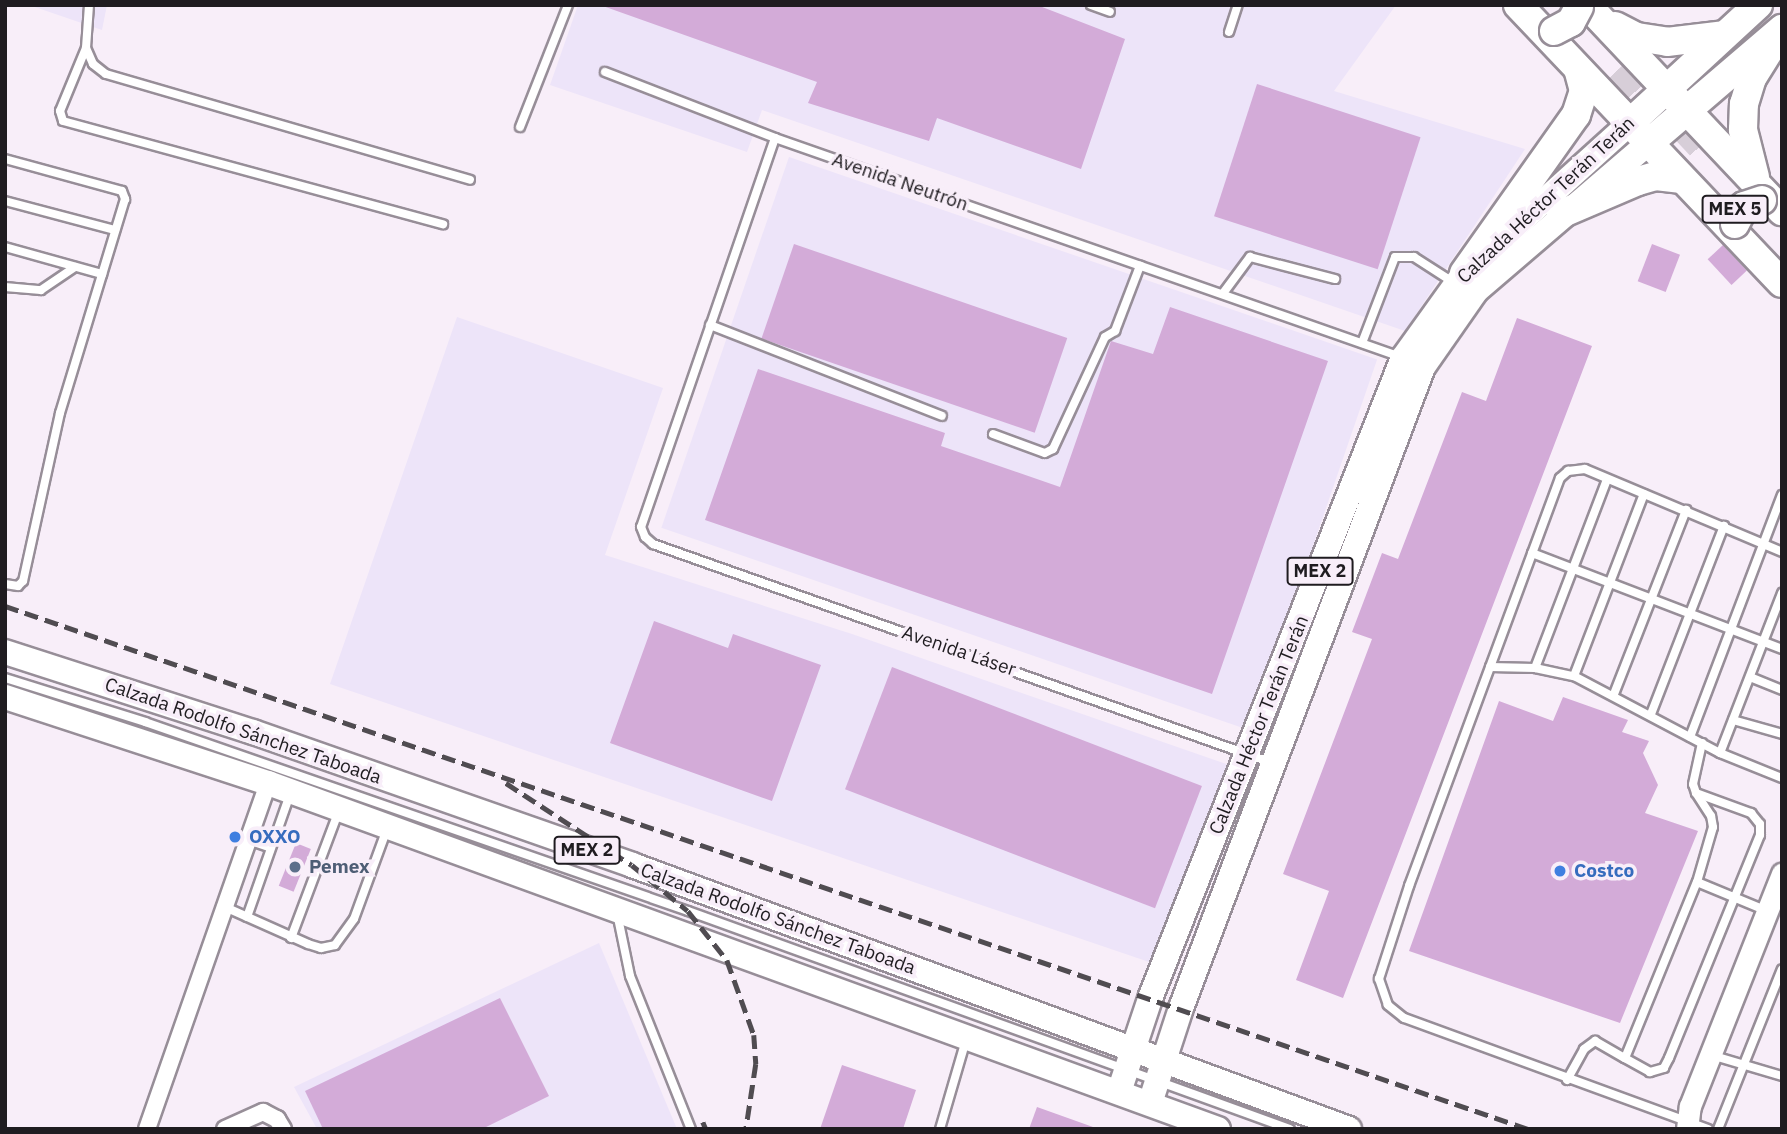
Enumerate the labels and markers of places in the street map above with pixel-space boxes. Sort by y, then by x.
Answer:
place label: OXXO [249,826,301,848]
marker: OXXO [227,829,243,845]
place label: Pemex [309,856,370,878]
marker: Pemex [287,859,303,875]
place label: Costco [1574,860,1634,882]
marker: Costco [1552,863,1568,879]

